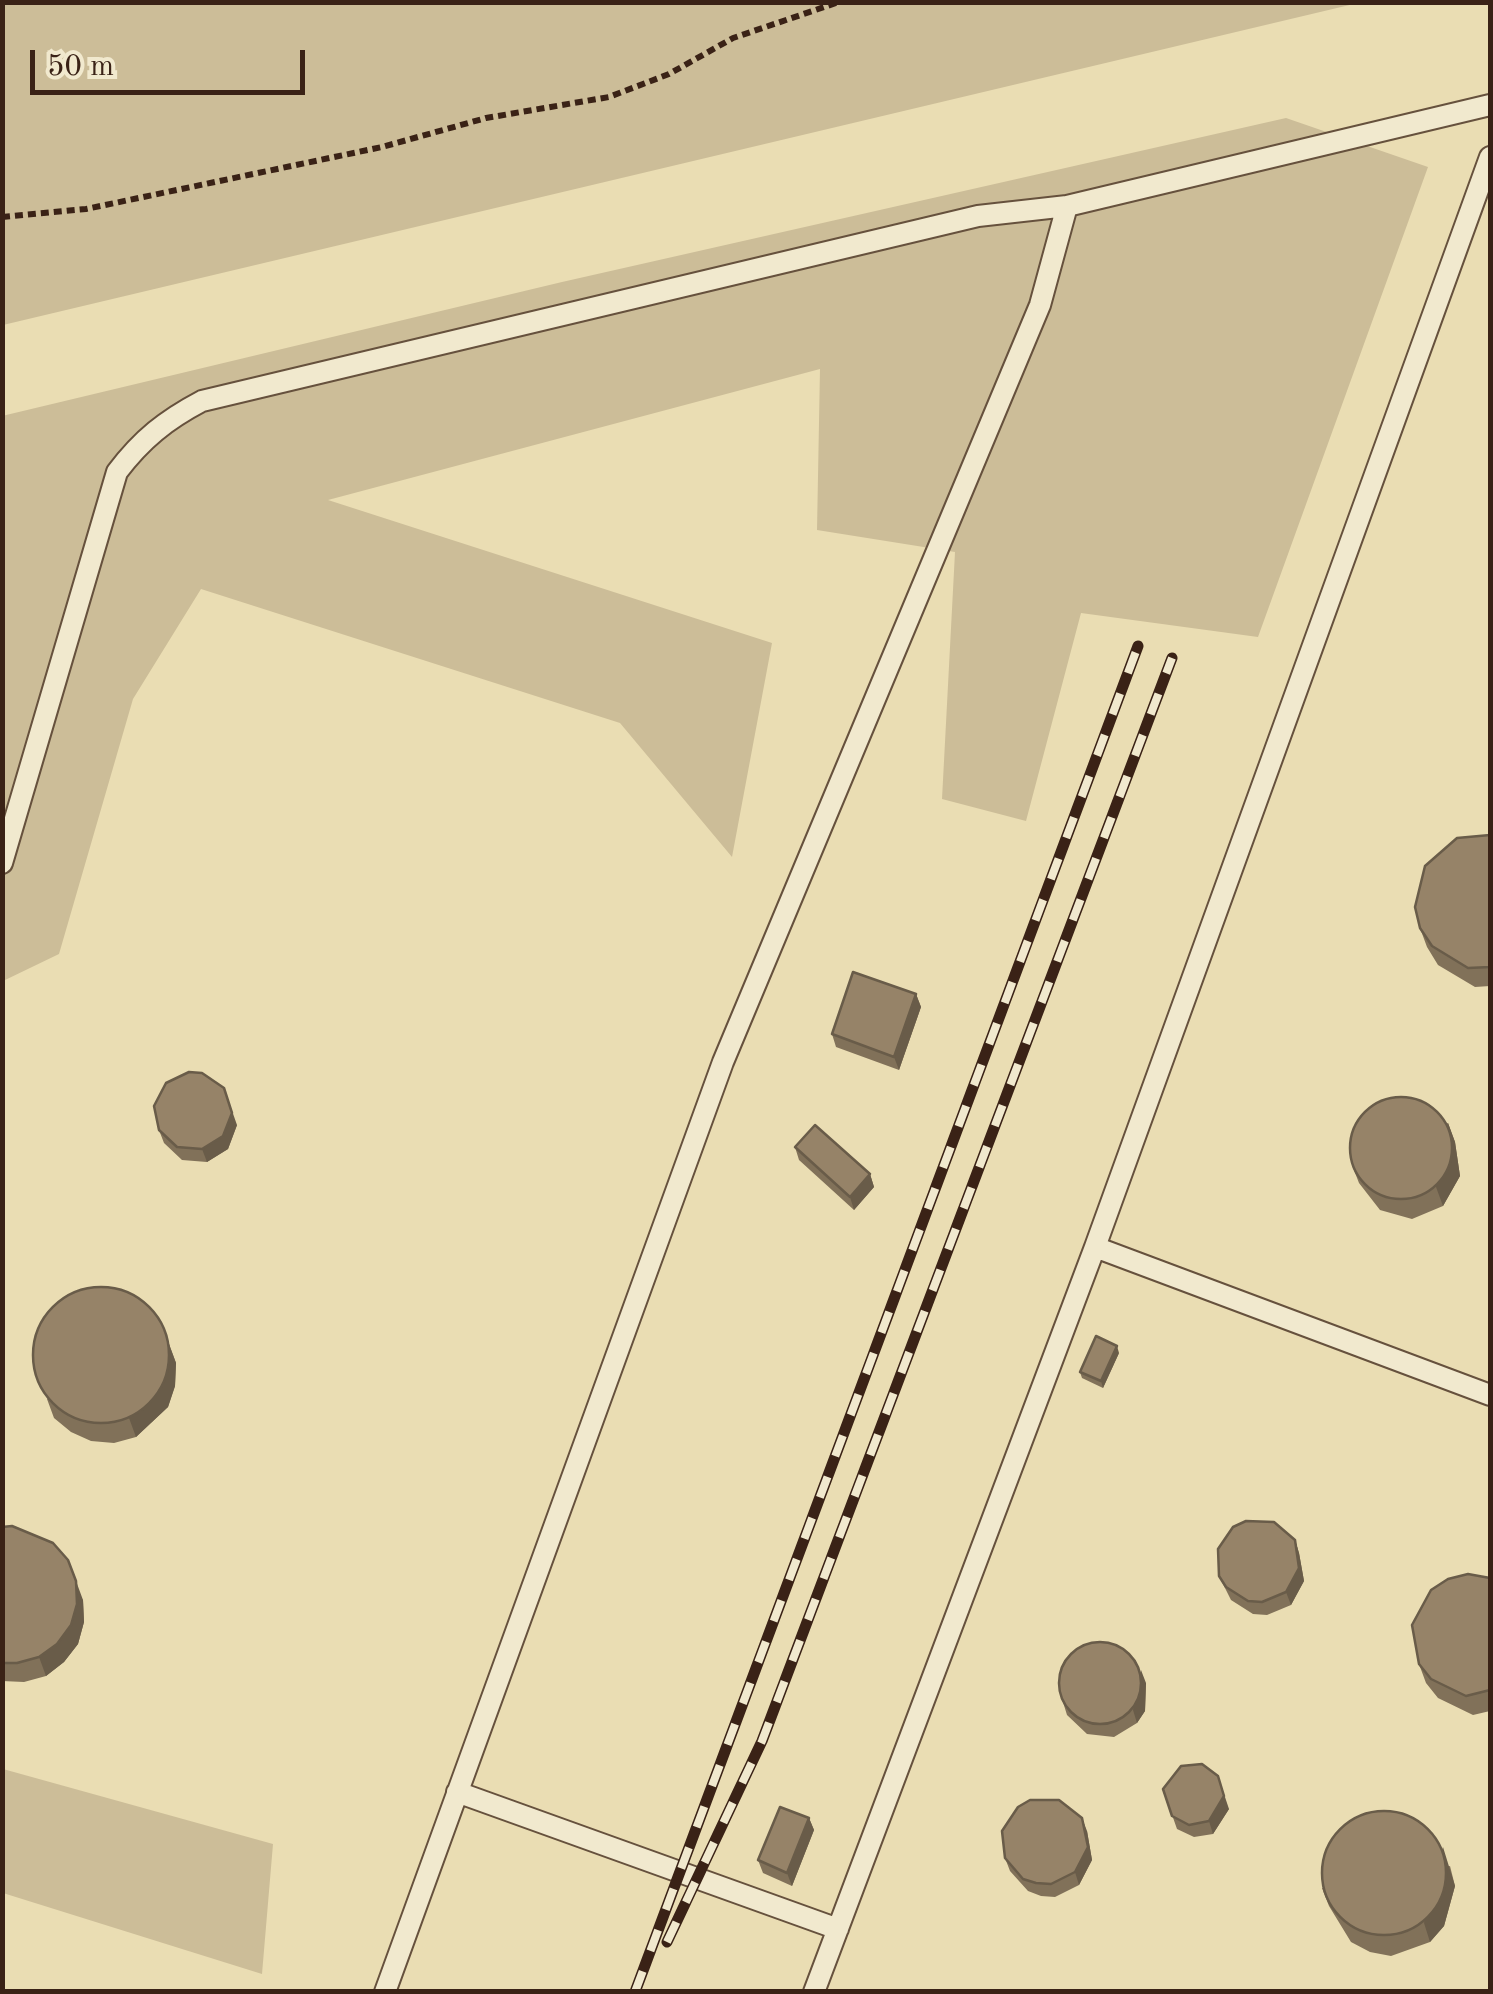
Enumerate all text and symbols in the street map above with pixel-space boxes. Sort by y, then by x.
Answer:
scale bar [35,30,310,92]
text: 50 m [47,52,114,82]

